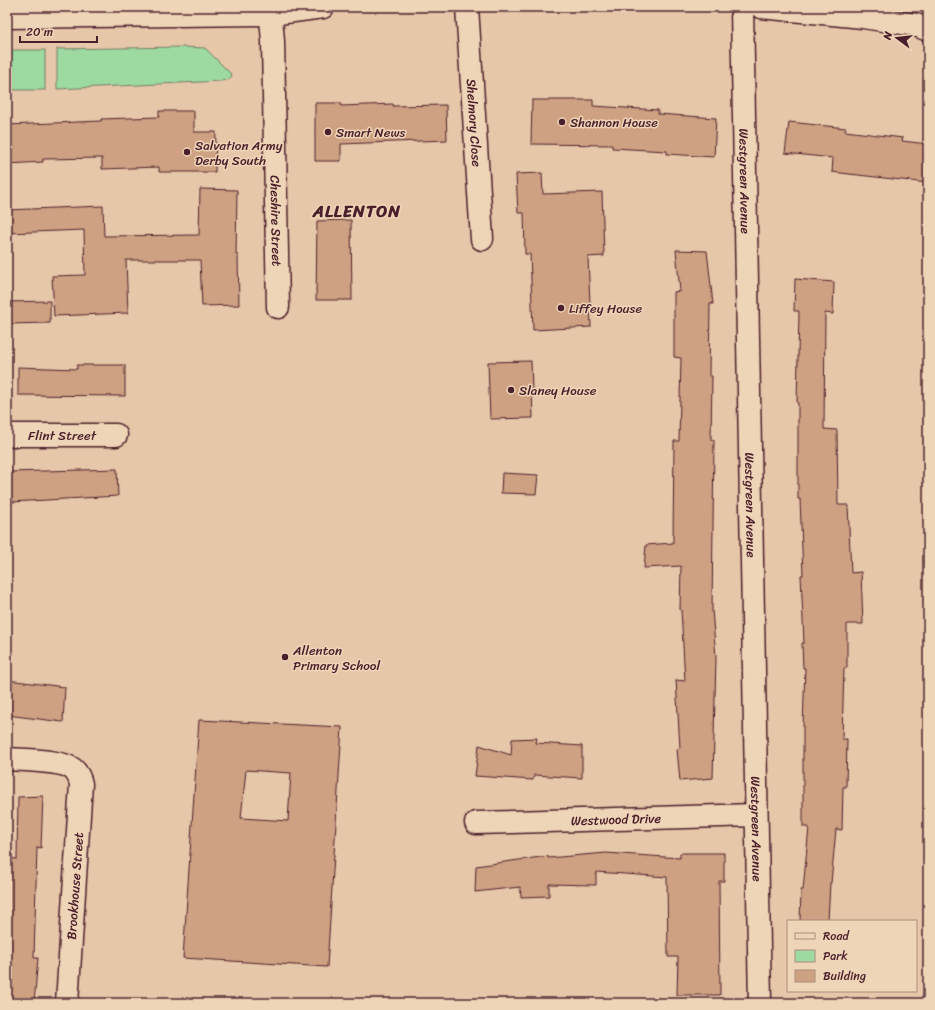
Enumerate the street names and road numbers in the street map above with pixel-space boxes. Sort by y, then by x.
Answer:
street label: Shelmory Close [460,78,489,168]
street label: Westgreen Avenue [733,128,758,234]
street label: Cheshire Street [264,175,289,267]
street label: Flint Street [28,424,97,447]
street label: Westgreen Avenue [739,452,763,558]
street label: Westgreen Avenue [744,776,769,882]
street label: Westwood Drive [571,806,662,832]
street label: Brookhouse Street [60,831,90,941]

